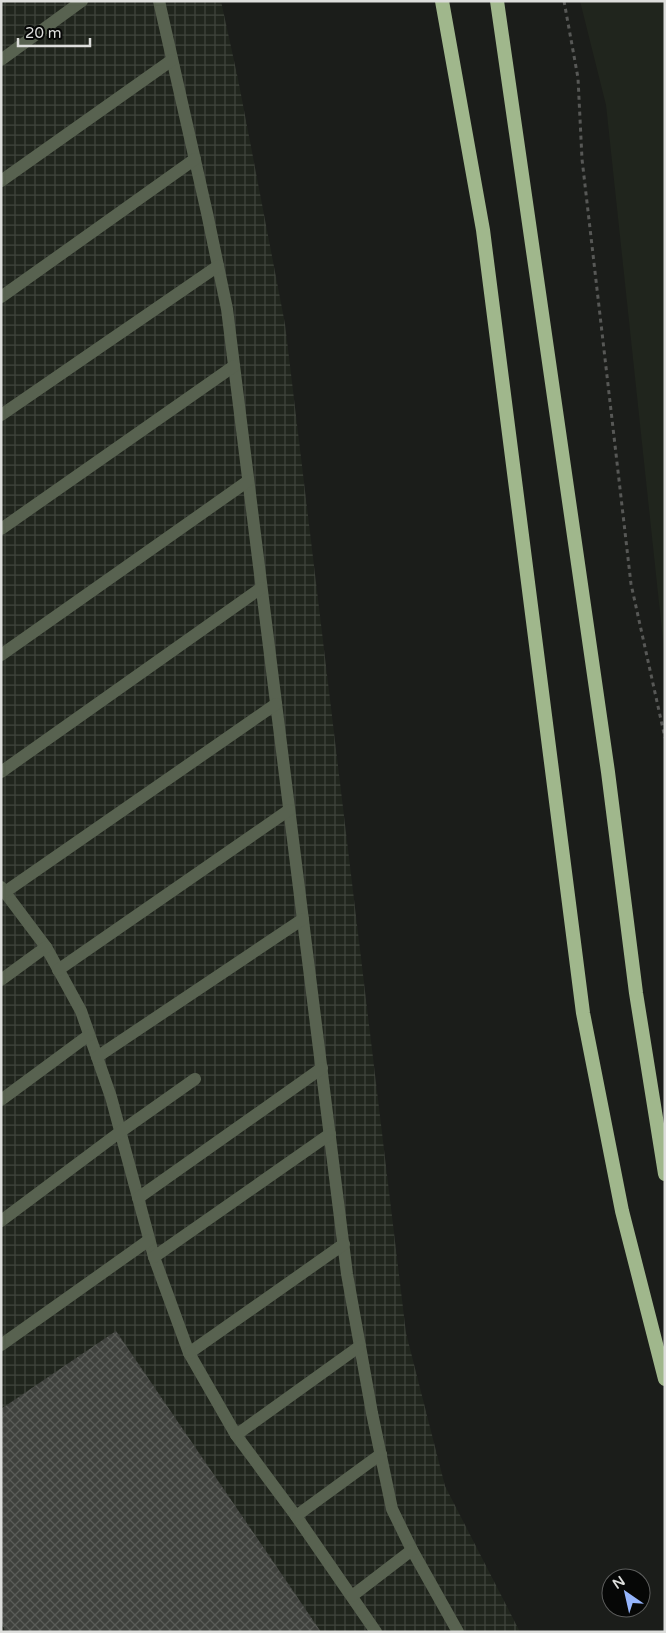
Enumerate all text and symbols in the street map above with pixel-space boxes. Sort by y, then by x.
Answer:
scale bar [18,15,90,47]
text: 20 m [25,24,62,42]
north arrow [601,1568,651,1618]
text: N [610,1572,628,1593]

